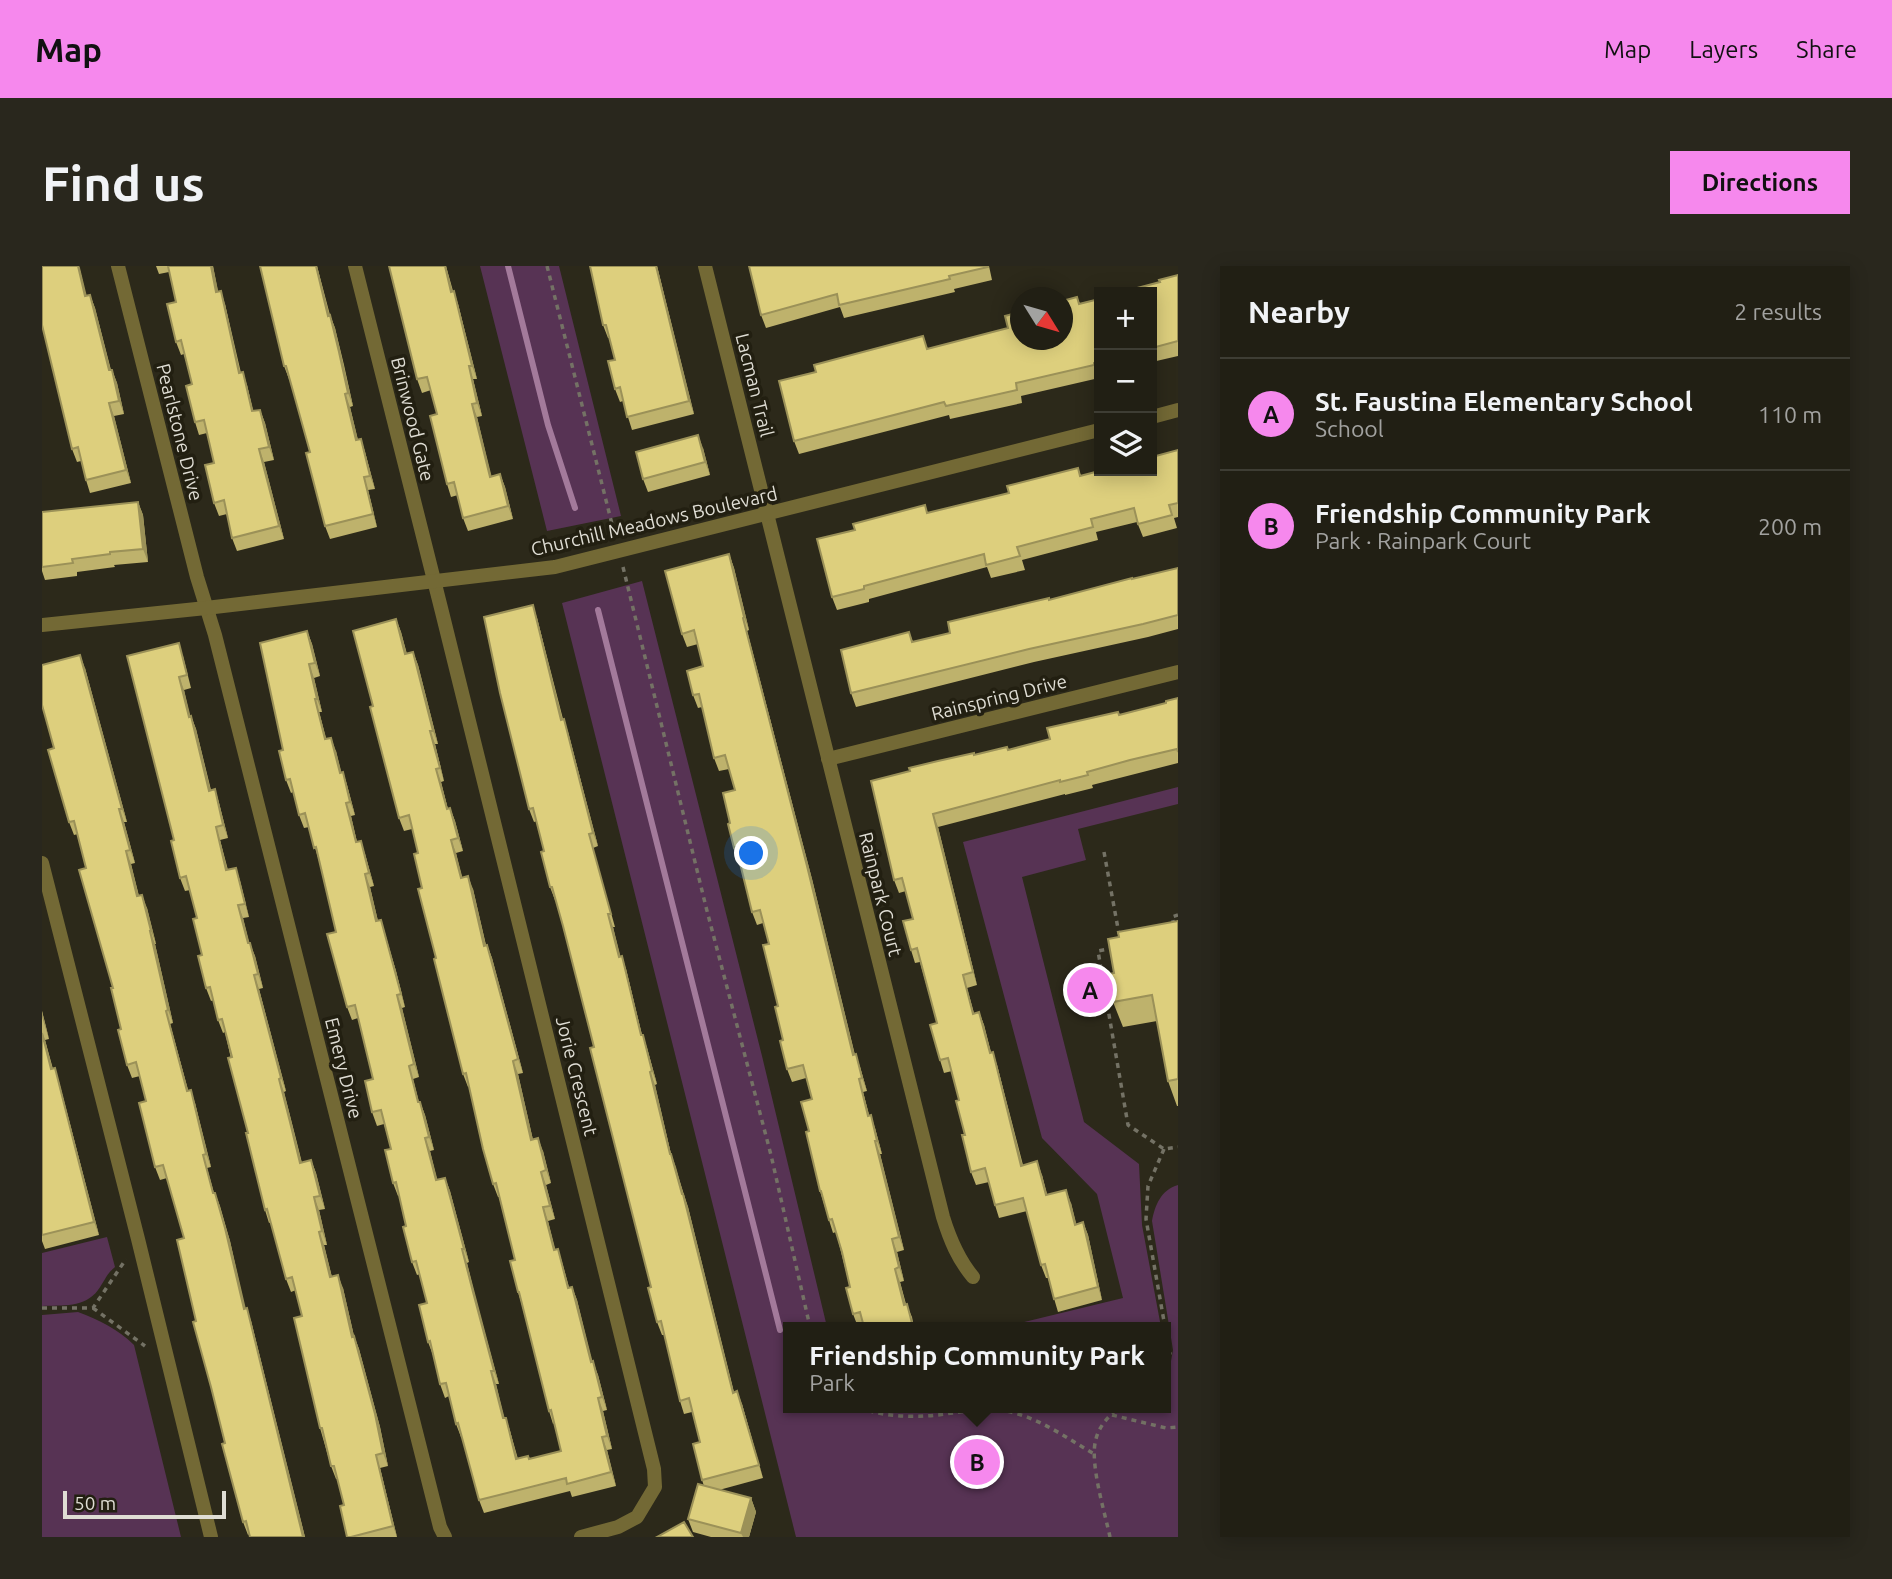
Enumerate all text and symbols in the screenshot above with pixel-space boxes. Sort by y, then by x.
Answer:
text: Map [35,31,102,68]
text: Map [1604,36,1651,63]
text: Layers [1689,36,1758,63]
text: Share [1796,36,1857,63]
button: Directions [1670,151,1850,214]
text: Find us [42,155,205,210]
north arrow [1010,287,1073,350]
map controls [1094,287,1157,476]
button: + [1094,287,1157,350]
text: Nearby [1248,295,1350,329]
text: 2 results [1734,299,1822,324]
street label: Lacman Trail [731,331,779,439]
button: − [1094,350,1157,413]
street label: Brinwood Gate [387,355,439,483]
street label: Pearlstone Drive [152,361,208,503]
text: St. Faustina Elementary School [1315,387,1693,416]
text: A [1263,402,1279,427]
text: 110 m [1758,402,1822,427]
button: layers [1094,413,1157,476]
text: School [1315,416,1384,441]
street label: Churchill Meadows Boulevard [529,482,779,560]
text: Friendship Community Park [1315,499,1651,528]
text: B [1263,514,1279,539]
text: 200 m [1758,514,1822,539]
text: Park · Rainpark Court [1315,528,1531,553]
street label: Rainspring Drive [929,669,1069,725]
street label: Rainpark Court [855,830,907,959]
your location [734,836,768,870]
pin: A [1067,964,1113,1016]
street label: Jorie Crescent [552,1014,603,1138]
street label: Emery Drive [321,1015,367,1121]
popup [783,1322,1171,1413]
text: Friendship Community Park [809,1341,1145,1370]
text: Park [809,1370,855,1395]
pin: B [954,1436,1000,1488]
scale bar [63,1488,226,1520]
text: 50 m [74,1492,116,1514]

